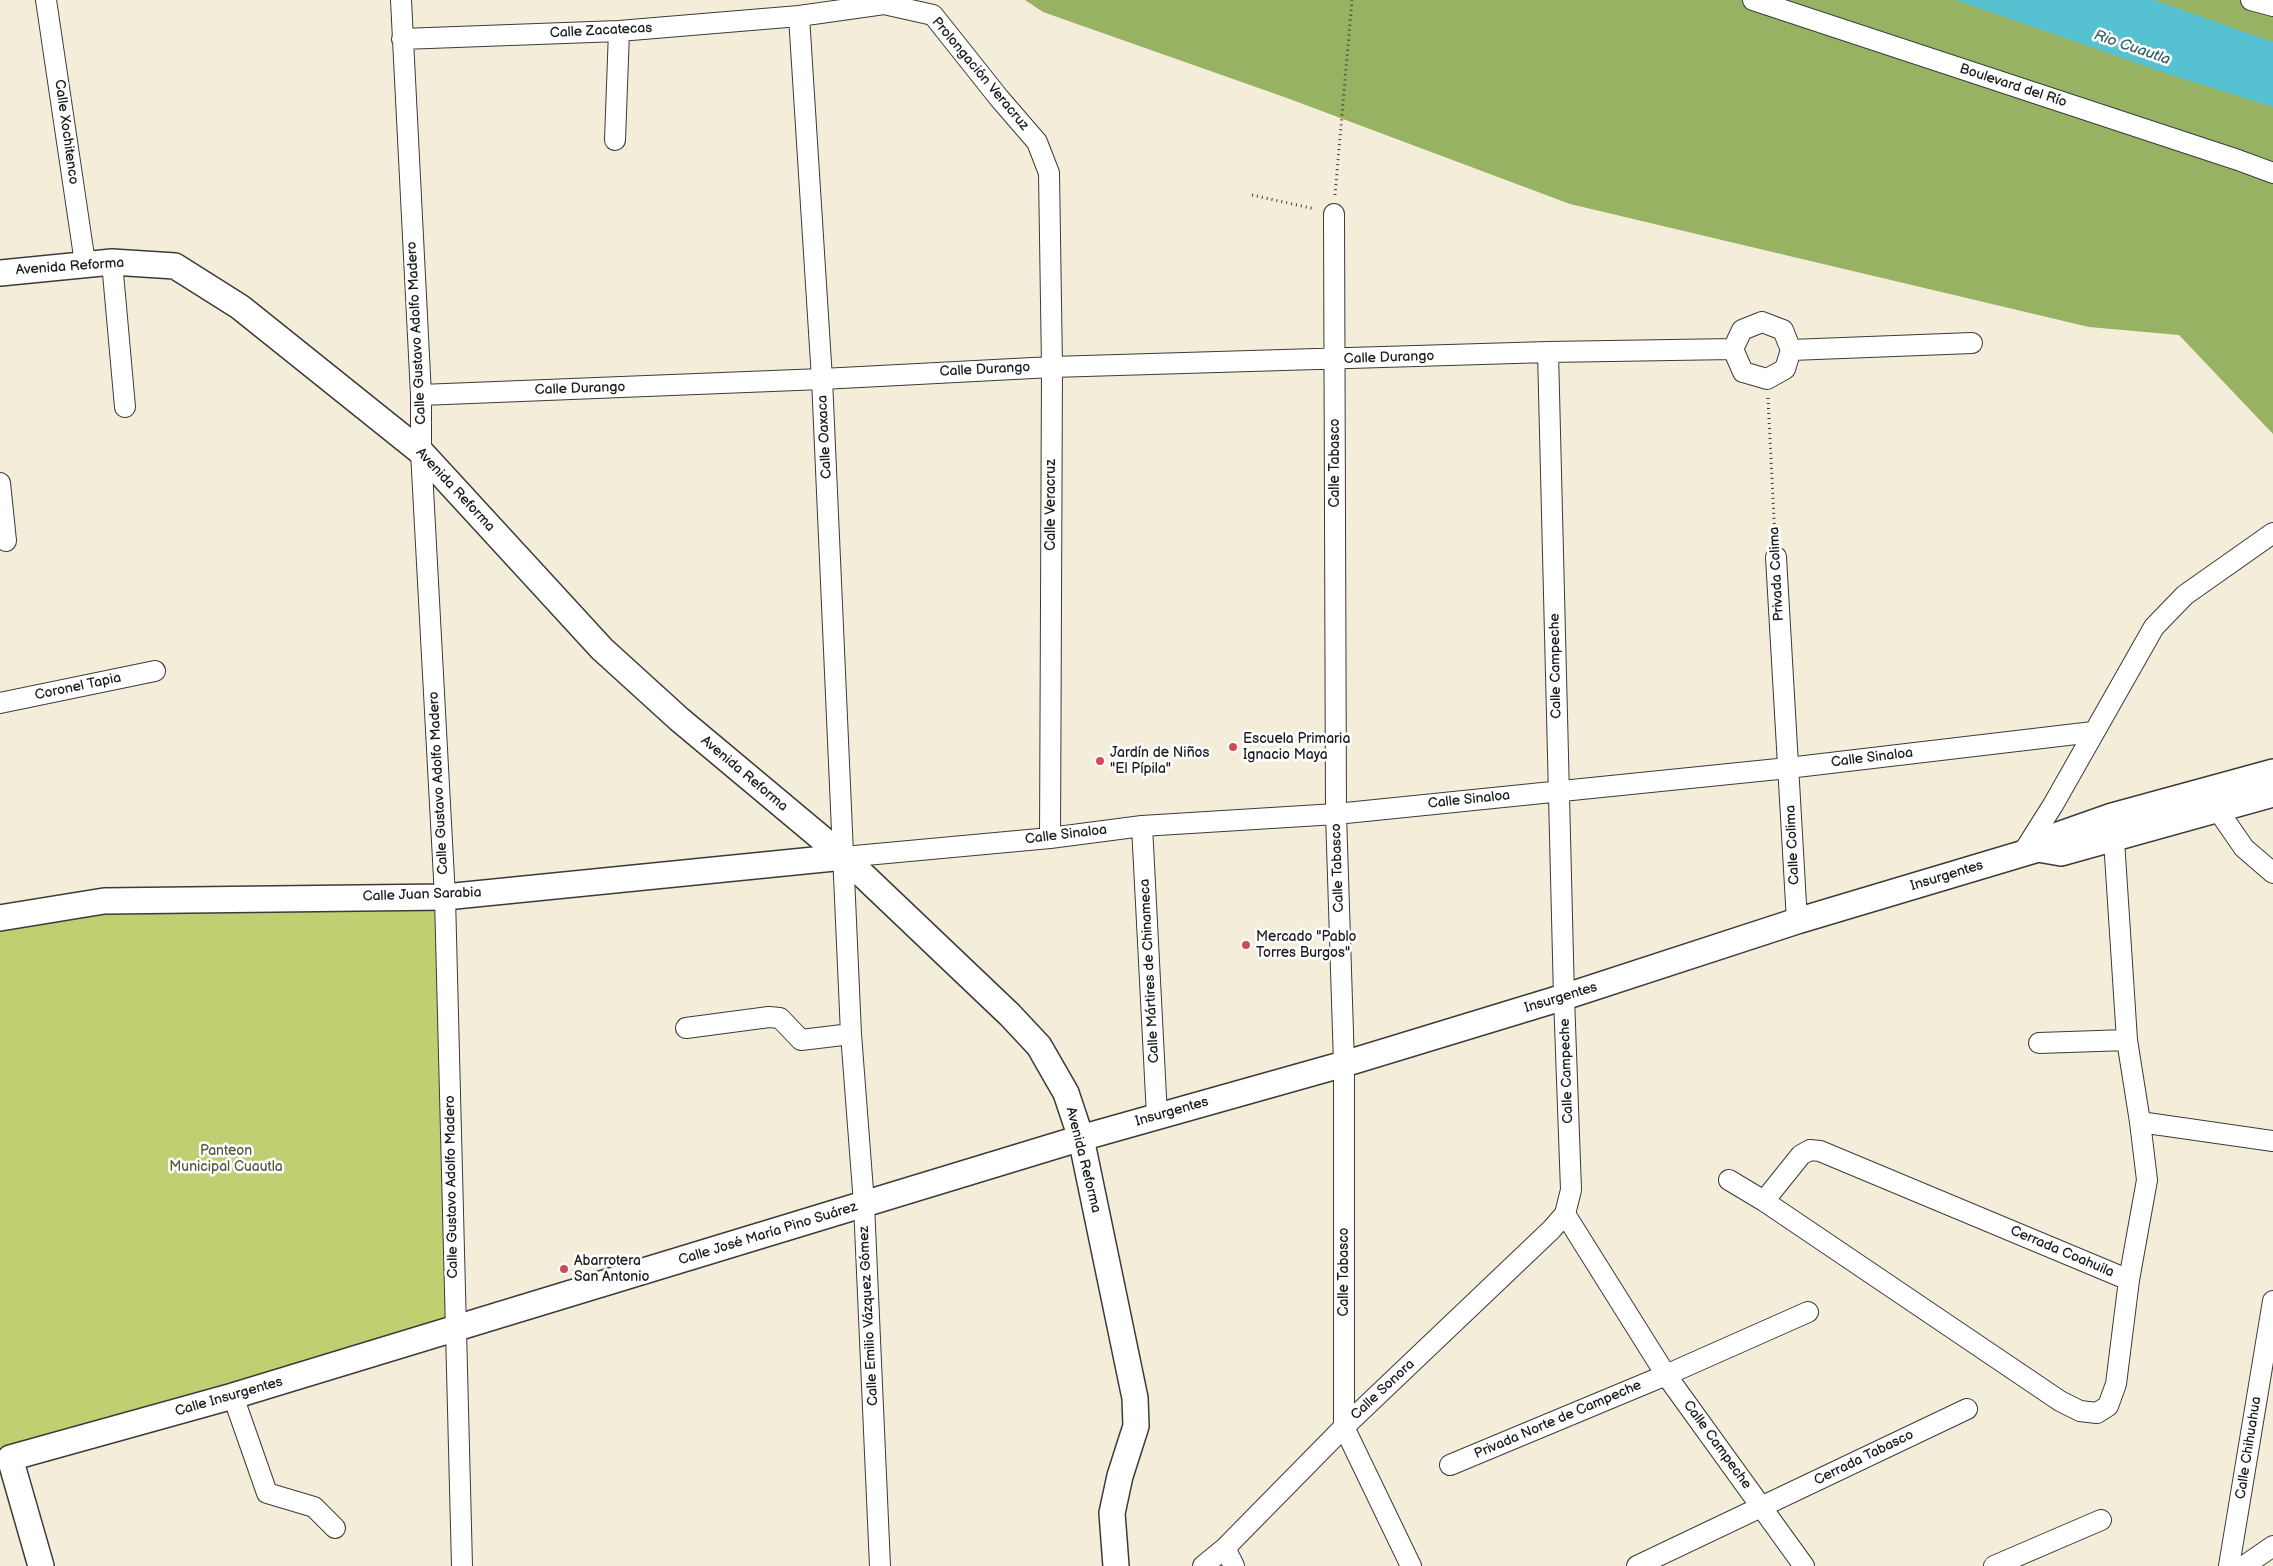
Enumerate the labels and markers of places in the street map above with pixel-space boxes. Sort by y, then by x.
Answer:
place label: Escuela Primaria Ignacio Maya [1243,731,1350,764]
marker: Escuela Primaria Ignacio Maya [1227,741,1239,753]
place label: Jardín de Niños "El Pípila" [1110,745,1209,778]
marker: Jardín de Niños "El Pípila" [1094,755,1106,767]
place label: Mercado "Pablo Torres Burgos" [1256,929,1357,962]
marker: Mercado "Pablo Torres Burgos" [1240,939,1252,951]
place label: Abarrotera San Antonio [574,1253,649,1285]
marker: Abarrotera San Antonio [558,1263,570,1275]

